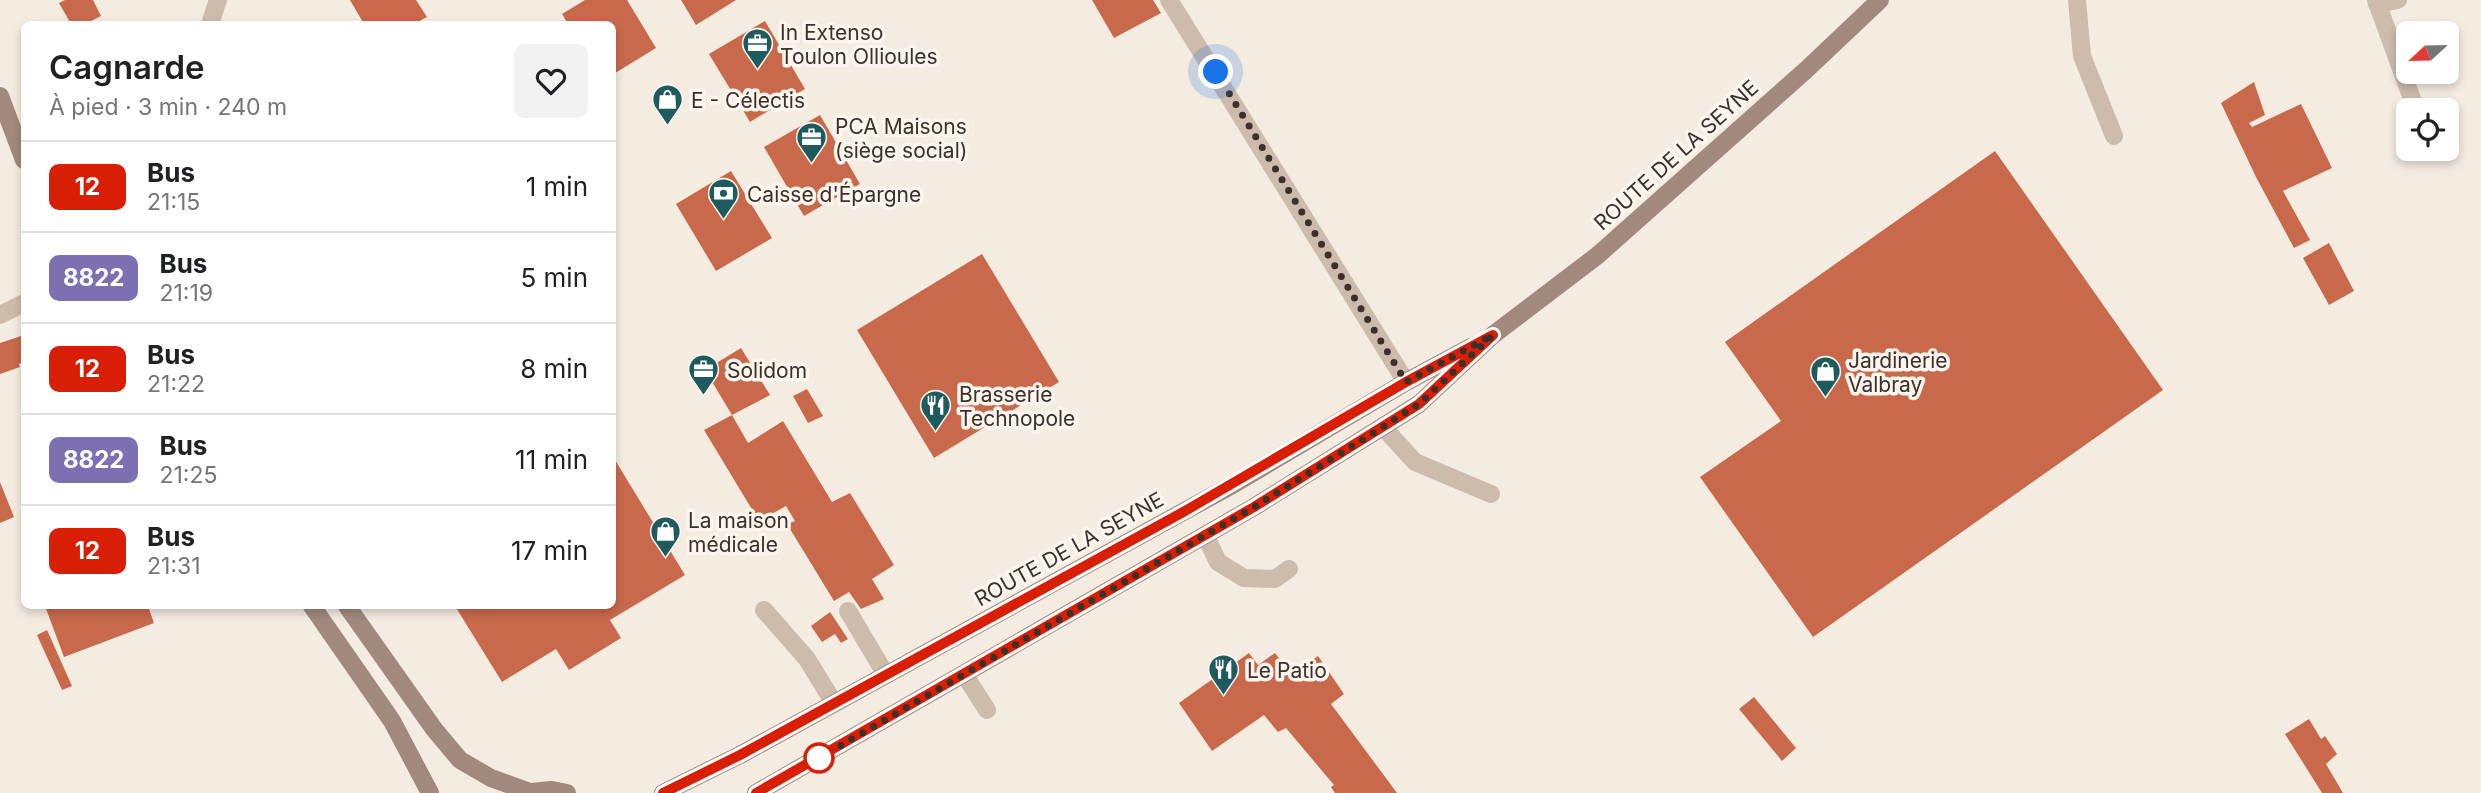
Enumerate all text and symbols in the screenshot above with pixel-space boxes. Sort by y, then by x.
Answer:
place label: In Extenso Toulon Ollioules [780,20,938,69]
north arrow [2396,21,2459,84]
map controls [2396,21,2459,161]
office icon: In Extenso Toulon Ollioules [740,27,774,71]
button: heart [514,44,588,118]
text: Cagnarde [49,47,205,87]
your location [1198,54,1233,89]
street label: ROUTE DE LA SEYNE [1589,75,1763,235]
shop icon: E - Célectis [651,83,685,127]
place label: E - Célectis [691,88,805,113]
text: À pied · 3 min · 240 m [49,93,287,121]
button: locate [2396,98,2459,161]
place label: PCA Maisons (siège social) [835,114,967,163]
office icon: PCA Maisons (siège social) [795,121,829,165]
text: Bus [147,157,195,188]
text: 1 min [526,171,588,202]
text: 12 [75,172,100,201]
bank icon: Caisse d'Épargne [707,177,741,221]
place label: Caisse d'Épargne [747,181,921,207]
text: 21:15 [147,188,200,216]
text: Bus [159,248,207,279]
text: 5 min [520,262,588,293]
text: 8822 [63,263,124,292]
text: 21:19 [159,279,213,307]
text: Bus [147,339,195,370]
place label: Jardinerie Valbray [1848,348,1948,397]
text: 8 min [520,353,588,384]
office icon: Solidom [687,353,721,397]
text: 12 [75,354,100,383]
shop icon: Jardinerie Valbray [1808,355,1842,399]
place label: Solidom [727,358,807,383]
text: 21:22 [147,370,205,398]
place label: Brasserie Technopole [959,382,1075,431]
restaurant icon: Brasserie Technopole [919,389,953,433]
text: Bus [159,430,207,461]
text: 11 min [515,444,588,475]
text: 8822 [63,445,124,474]
text: 21:25 [159,461,218,489]
street label: ROUTE DE LA SEYNE [970,487,1168,611]
place label: La maison médicale [688,508,789,557]
shop icon: La maison médicale [648,515,682,559]
text: Bus [147,521,195,552]
text: 17 min [511,535,588,566]
text: 12 [75,536,100,565]
text: 21:31 [147,552,201,580]
restaurant icon: Le Patio [1207,653,1241,697]
place label: Le Patio [1247,658,1327,683]
unlabelled marker [804,743,834,773]

